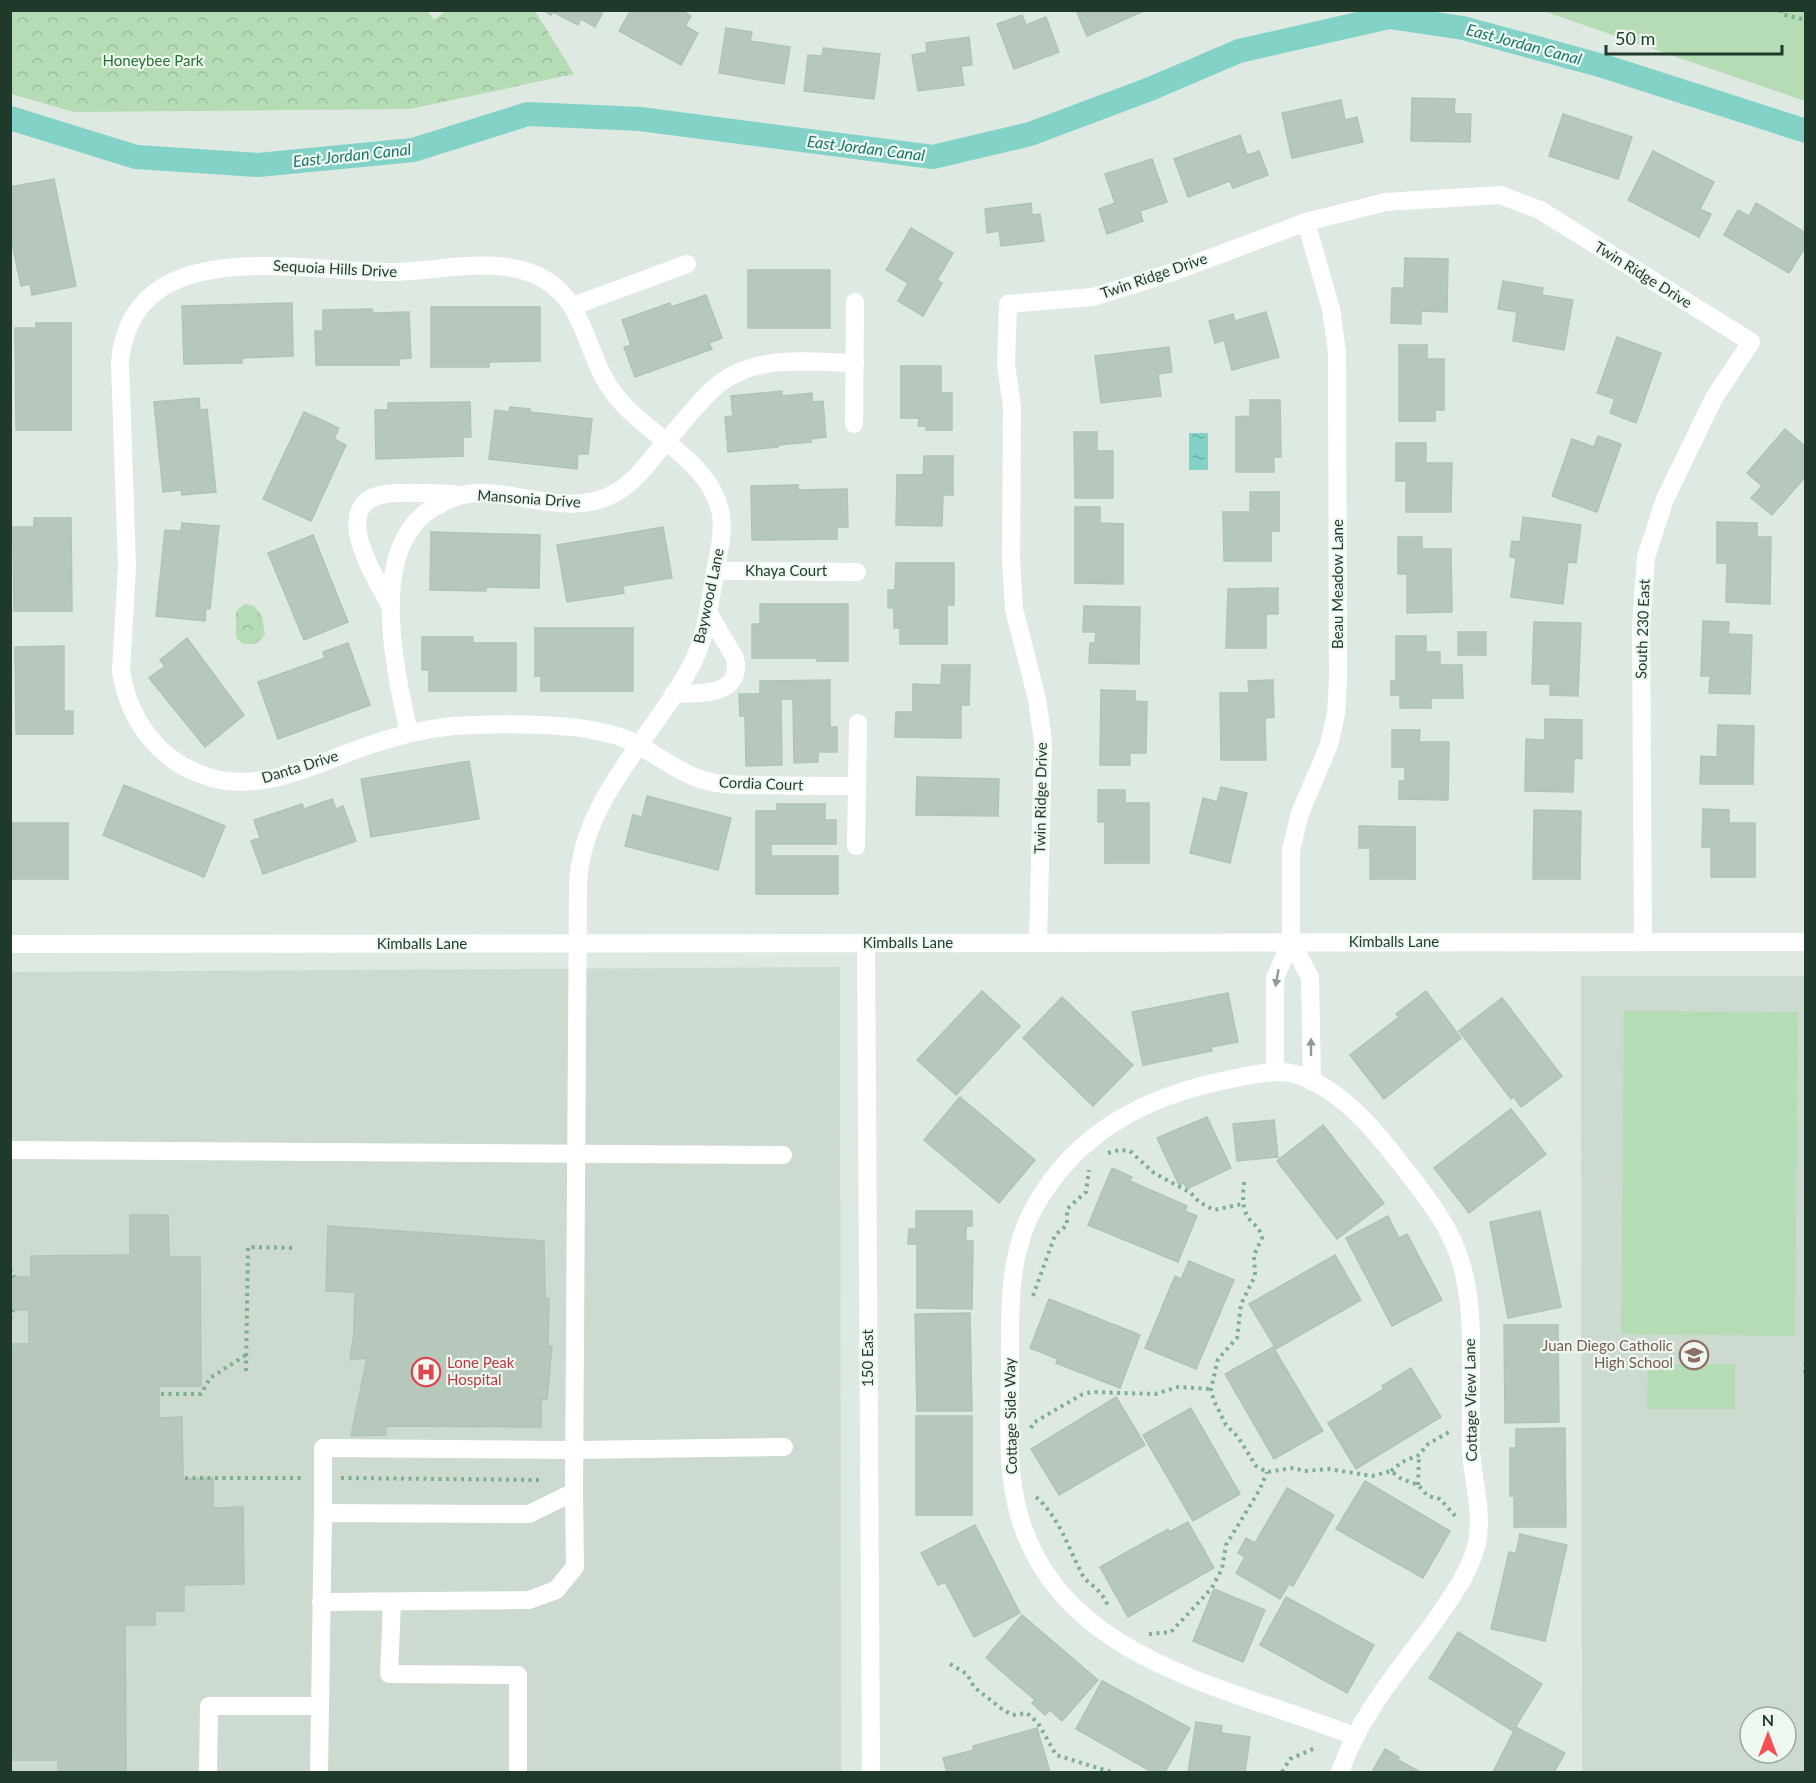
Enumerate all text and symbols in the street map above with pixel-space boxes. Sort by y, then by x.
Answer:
scale bar [1606,18,1782,56]
water label: East Jordan Canal [1464,19,1584,68]
text: 50 m [1615,27,1655,49]
park label: Honeybee Park [103,51,204,69]
water label: East Jordan Canal [806,131,927,164]
water label: East Jordan Canal [292,139,412,170]
street label: Twin Ridge Drive [1591,237,1696,311]
street label: Twin Ridge Drive [1098,248,1209,302]
street label: Sequoia Hills Drive [273,256,398,280]
street label: Mansonia Drive [477,485,581,511]
street label: Beau Meadow Lane [1328,519,1346,649]
street label: Baywood Lane [689,546,727,645]
street label: Khaya Court [745,561,828,579]
street label: South 230 East [1631,578,1653,679]
street label: Twin Ridge Drive [1030,742,1050,854]
street label: Danta Drive [259,746,340,786]
street label: Cordia Court [719,773,804,793]
street label: Kimballs Lane [1349,932,1439,950]
street label: Kimballs Lane [863,933,953,951]
street label: Kimballs Lane [377,934,467,952]
one-way arrow [1272,969,1281,988]
one-way arrow [1306,1037,1316,1056]
street label: 150 East [858,1328,876,1387]
place label: Juan Diego Catholic High School [1542,1336,1673,1371]
street label: Cottage View Lane [1460,1338,1480,1462]
school or university icon: Juan Diego Catholic High School [1678,1339,1710,1371]
place label: Lone Peak Hospital [447,1353,515,1388]
hospital icon: Lone Peak Hospital [410,1356,442,1388]
street label: Cottage Side Way [1000,1357,1020,1475]
north arrow [1738,1705,1798,1765]
text: N [1762,1710,1774,1729]

